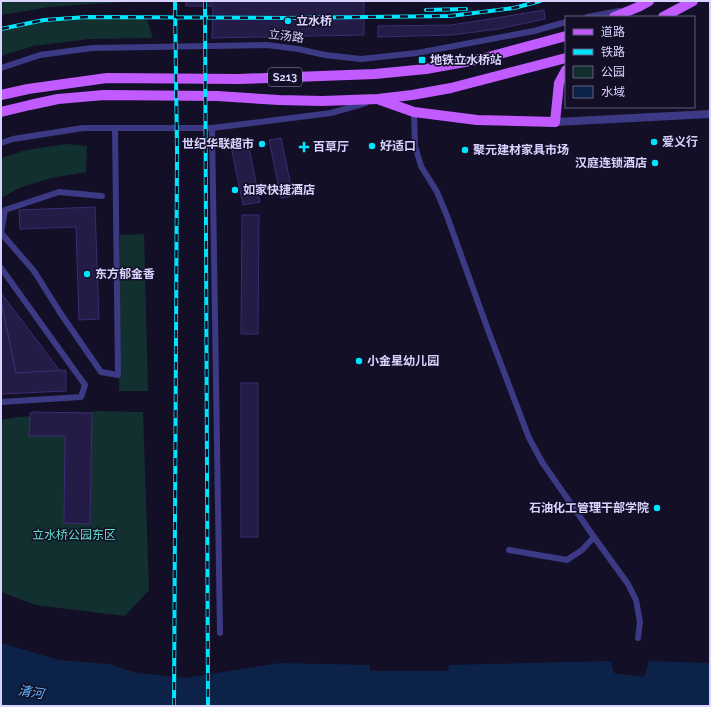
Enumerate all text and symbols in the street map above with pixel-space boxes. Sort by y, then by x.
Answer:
place label: 立水桥 [296,14,332,28]
marker: 立水桥 [283,16,293,26]
legend [565,16,695,108]
text: 道路 [601,25,625,39]
street label: 立汤路 [267,27,305,45]
text: 铁路 [601,45,625,59]
place label: 地铁立水桥站 [430,53,502,67]
marker: 地铁立水桥站 [417,55,427,65]
text: 公园 [601,65,625,79]
road number: S213 [268,68,302,86]
text: 水域 [601,85,625,99]
place label: 爱义行 [662,135,698,149]
place label: 世纪华联超市 [182,137,254,151]
marker: 爱义行 [649,137,659,147]
marker: 世纪华联超市 [257,139,267,149]
place label: 好适口 [380,139,416,153]
place label: 百草厅 [313,140,349,154]
marker: 百草厅 [298,141,310,153]
marker: 好适口 [367,141,377,151]
place label: 聚元建材家具市场 [473,143,569,157]
marker: 聚元建材家具市场 [460,145,470,155]
place label: 汉庭连锁酒店 [575,156,647,170]
marker: 汉庭连锁酒店 [650,158,660,168]
place label: 如家快捷酒店 [243,183,315,197]
marker: 如家快捷酒店 [230,185,240,195]
place label: 东方郁金香 [95,267,155,281]
marker: 东方郁金香 [82,269,92,279]
place label: 小金星幼儿园 [367,354,439,368]
marker: 小金星幼儿园 [354,356,364,366]
place label: 石油化工管理干部学院 [529,501,649,515]
marker: 石油化工管理干部学院 [652,503,662,513]
park label: 立水桥公园东区 [32,528,116,542]
water label: 清河 [17,683,48,702]

